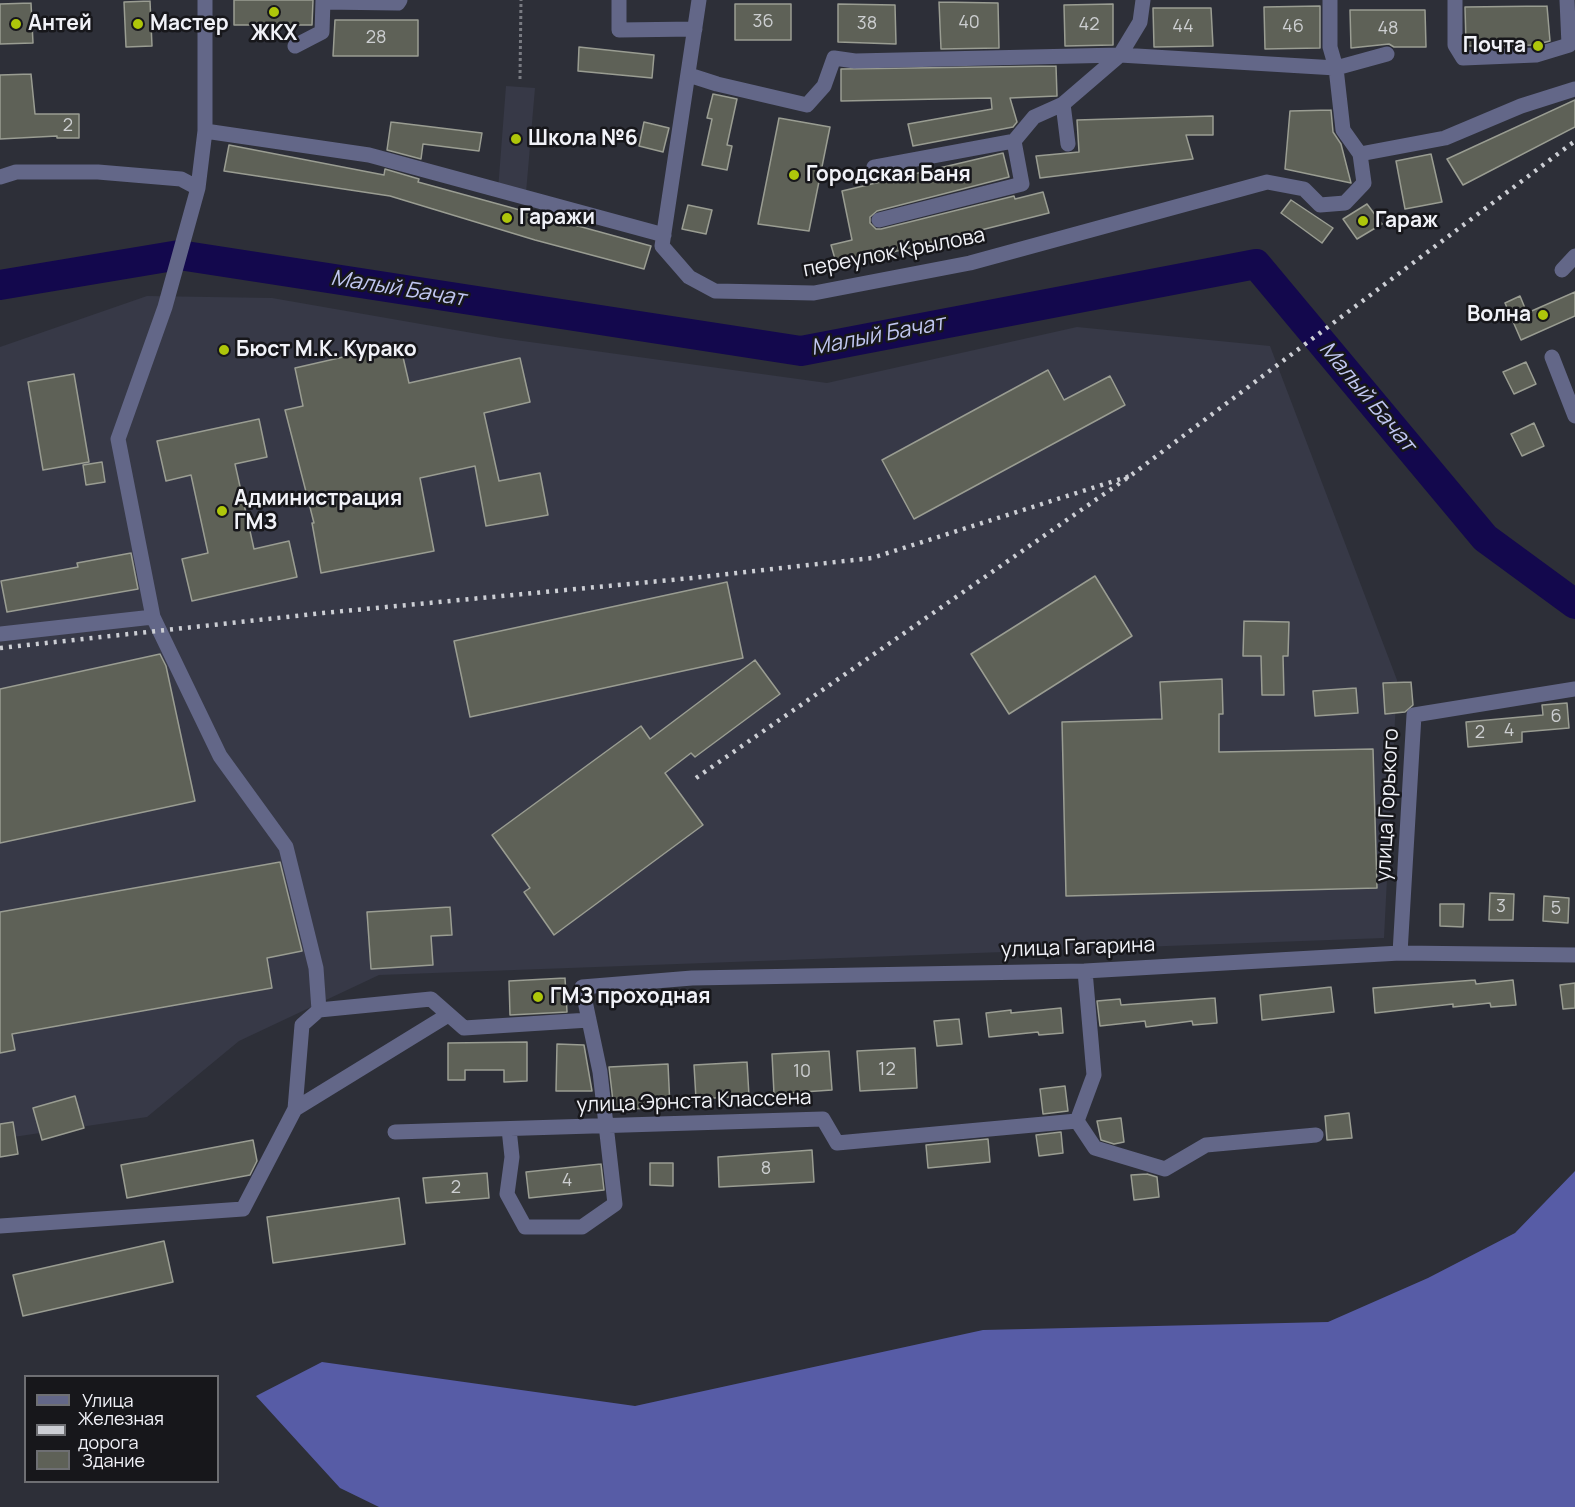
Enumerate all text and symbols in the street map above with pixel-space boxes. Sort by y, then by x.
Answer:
marker: ЖКХ [267,5,281,19]
place label: Антей [28,11,92,37]
place label: Мастер [150,11,229,37]
house number: 36 [752,11,774,33]
house number: 40 [958,12,980,34]
house number: 38 [857,13,877,35]
house number: 42 [1079,14,1099,36]
house number: 44 [1172,16,1194,38]
house number: 46 [1282,16,1304,38]
marker: Антей [9,17,23,31]
marker: Мастер [131,17,145,31]
house number: 48 [1377,18,1399,40]
place label: ЖКХ [251,21,297,47]
house number: 28 [366,27,386,49]
place label: Почта [1463,33,1526,59]
marker: Почта [1531,39,1545,53]
house number: 2 [63,115,73,137]
place label: Школа №6 [528,126,638,152]
marker: Школа №6 [509,132,523,146]
place label: Городская Баня [806,162,971,188]
marker: Городская Баня [787,168,801,182]
place label: Гаражи [519,205,595,231]
place label: Гараж [1375,208,1438,234]
marker: Гаражи [500,211,514,225]
marker: Гараж [1356,214,1370,228]
street label: переулок Крылова [801,223,987,283]
water label: Малый Бачат [329,265,467,313]
place label: Волна [1467,302,1531,328]
marker: Волна [1536,308,1550,322]
water label: Малый Бачат [809,310,947,362]
water label: Малый Бачат [1313,336,1421,458]
place label: Бюст М.К. Курако [236,337,417,363]
marker: Бюст М.К. Курако [217,343,231,357]
place label: Администрация ГМЗ [234,486,402,536]
marker: Администрация ГМЗ [215,504,229,518]
house number: 6 [1550,706,1562,728]
house number: 4 [1504,720,1514,742]
house number: 2 [1475,722,1485,744]
street label: улица Горького [1371,728,1405,882]
house number: 3 [1496,896,1506,918]
house number: 5 [1551,898,1561,920]
street label: улица Гагарина [1000,933,1156,963]
place label: ГМЗ проходная [550,984,710,1010]
marker: ГМЗ проходная [531,990,545,1004]
house number: 12 [878,1059,896,1081]
house number: 10 [793,1061,811,1083]
street label: улица Эрнста Классена [576,1085,812,1119]
house number: 8 [761,1158,771,1180]
house number: 4 [562,1170,572,1192]
house number: 2 [451,1177,461,1199]
legend [24,1375,219,1483]
text: Улица [82,1388,134,1412]
text: Железная дорога [78,1406,164,1454]
text: Здание [82,1448,145,1472]

